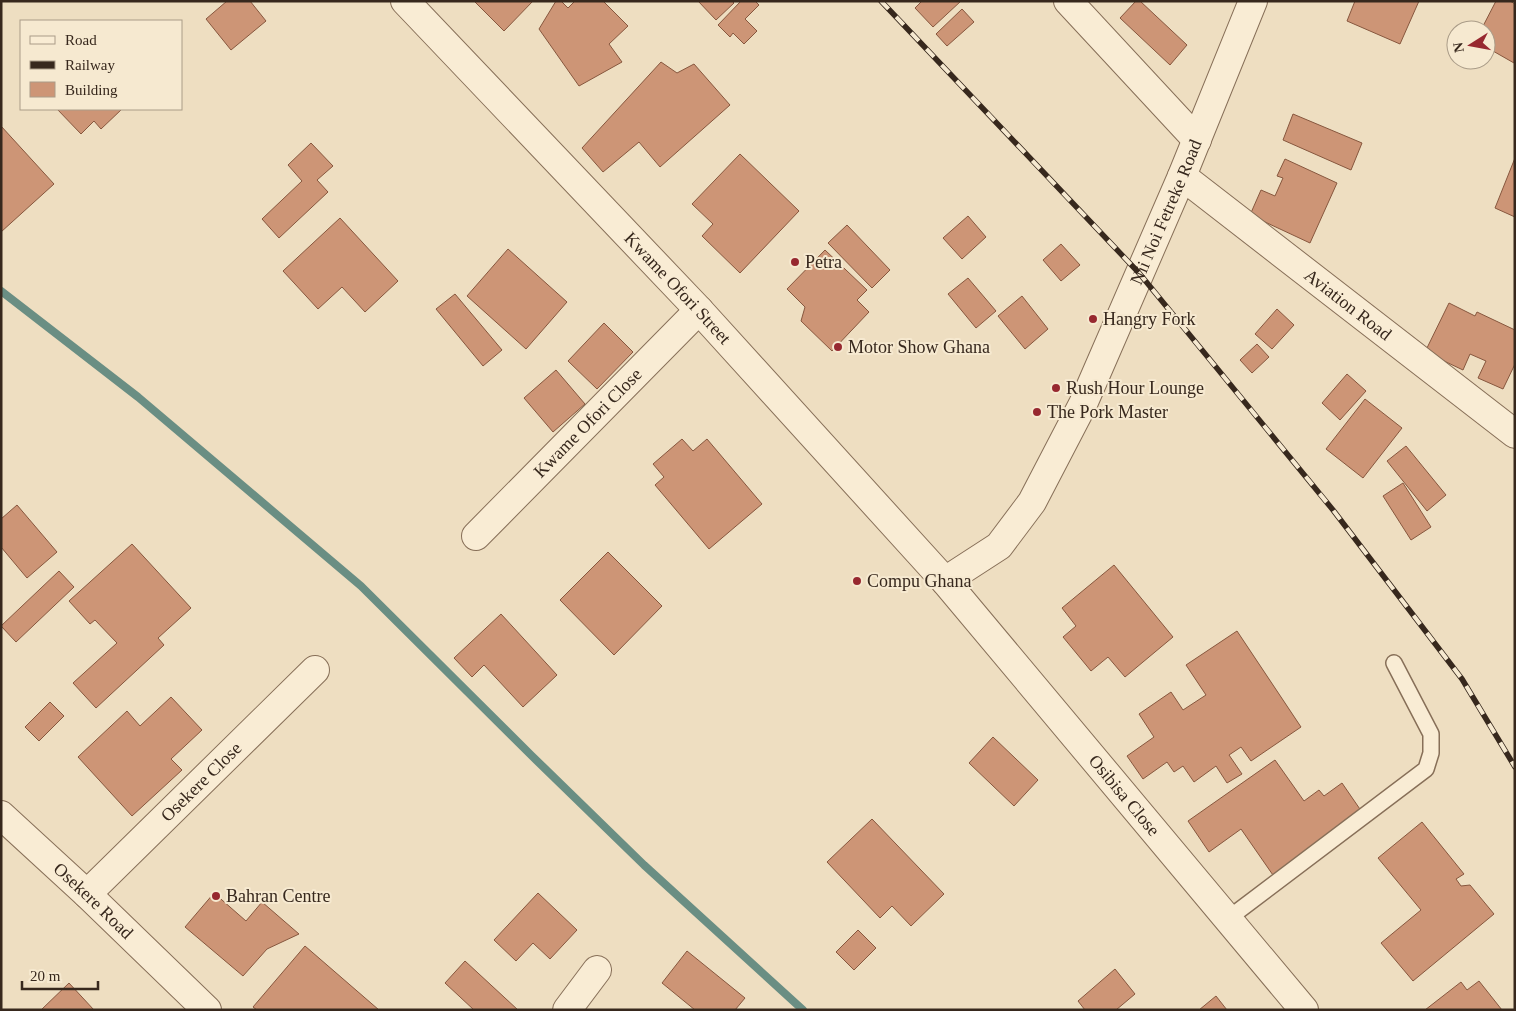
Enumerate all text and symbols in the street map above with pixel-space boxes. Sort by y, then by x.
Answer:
legend [20,20,182,110]
north arrow [1446,20,1496,70]
text: Road [65,32,97,48]
text: N [1450,41,1467,54]
text: Railway [65,57,115,73]
text: Building [65,82,118,98]
street label: Nii Noi Fetreke Road [1126,137,1206,287]
street label: Kwame Ofori Street [620,228,735,348]
place label: Petra [805,252,842,272]
marker: Petra [789,256,801,268]
street label: Aviation Road [1301,265,1395,344]
place label: Hangry Fork [1103,309,1196,329]
marker: Hangry Fork [1087,313,1099,325]
place label: Motor Show Ghana [848,337,990,357]
marker: Motor Show Ghana [832,341,844,353]
street label: Kwame Ofori Close [530,364,646,481]
place label: Rush Hour Lounge [1066,378,1204,398]
marker: Rush Hour Lounge [1050,382,1062,394]
place label: The Pork Master [1047,402,1168,422]
marker: The Pork Master [1031,406,1043,418]
place label: Compu Ghana [867,571,971,591]
marker: Compu Ghana [851,575,863,587]
street label: Osekere Close [157,738,245,826]
street label: Osibisa Close [1085,751,1164,840]
street label: Osekere Road [50,859,137,943]
place label: Bahran Centre [226,886,330,906]
marker: Bahran Centre [210,890,222,902]
scale bar [22,958,99,990]
text: 20 m [30,968,61,984]

